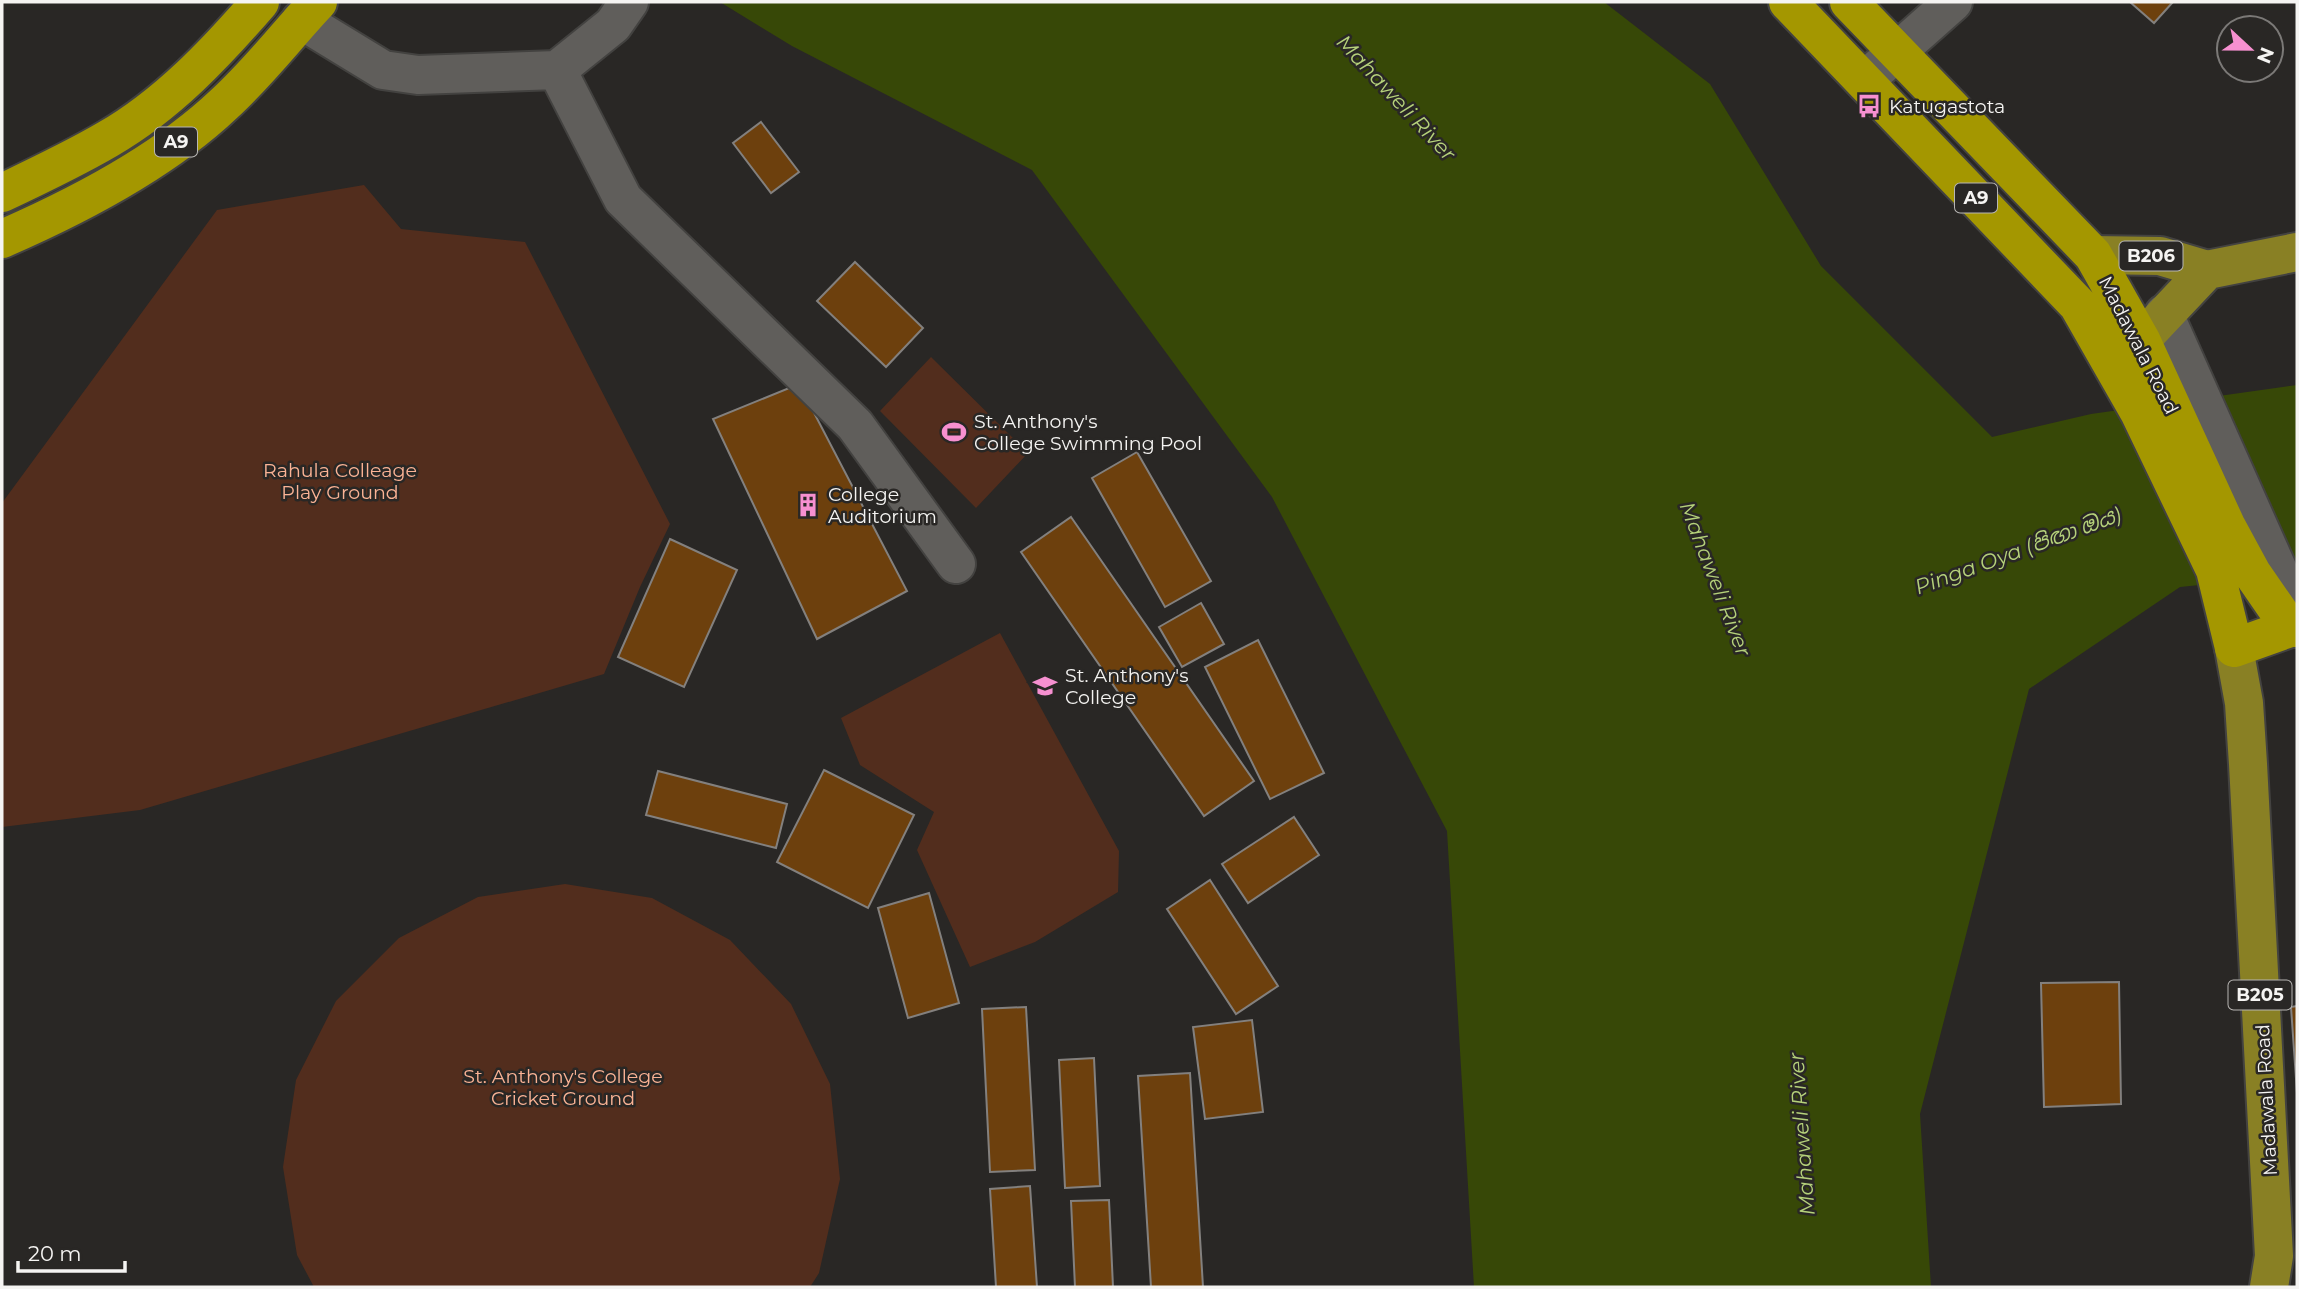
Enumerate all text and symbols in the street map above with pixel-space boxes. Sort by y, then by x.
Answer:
north arrow [2215,14,2285,84]
water label: Mahaweli River [1332,29,1462,166]
text: N [2252,44,2279,67]
bus stop icon: Katugastota [1855,92,1883,120]
place label: Katugastota [1889,95,2005,118]
road number: A9 [155,127,197,156]
road number: A9 [1955,183,1997,212]
road number: B206 [2120,242,2182,270]
street label: Madawala Road [2094,272,2183,418]
place label: St. Anthony's College Swimming Pool [974,410,1202,455]
sports icon: St. Anthony's College Swimming Pool [940,418,968,446]
park label: Rahula Colleage Play Ground [263,459,417,504]
place label: College Auditorium [828,483,937,528]
building icon: College Auditorium [794,491,822,519]
water label: Mahaweli River [1675,498,1757,660]
water label: Pinga Oya (පිඟා ඔය) [1911,501,2125,600]
place label: St. Anthony's College [1065,664,1188,709]
school or university icon: St. Anthony's College [1031,672,1059,700]
road number: B205 [2228,980,2292,1010]
street label: Madawala Road [2251,1024,2282,1176]
water label: Mahaweli River [1783,1051,1820,1216]
park label: St. Anthony's College Cricket Ground [463,1065,663,1110]
scale bar [18,1230,124,1274]
text: 20 m [28,1241,82,1266]

